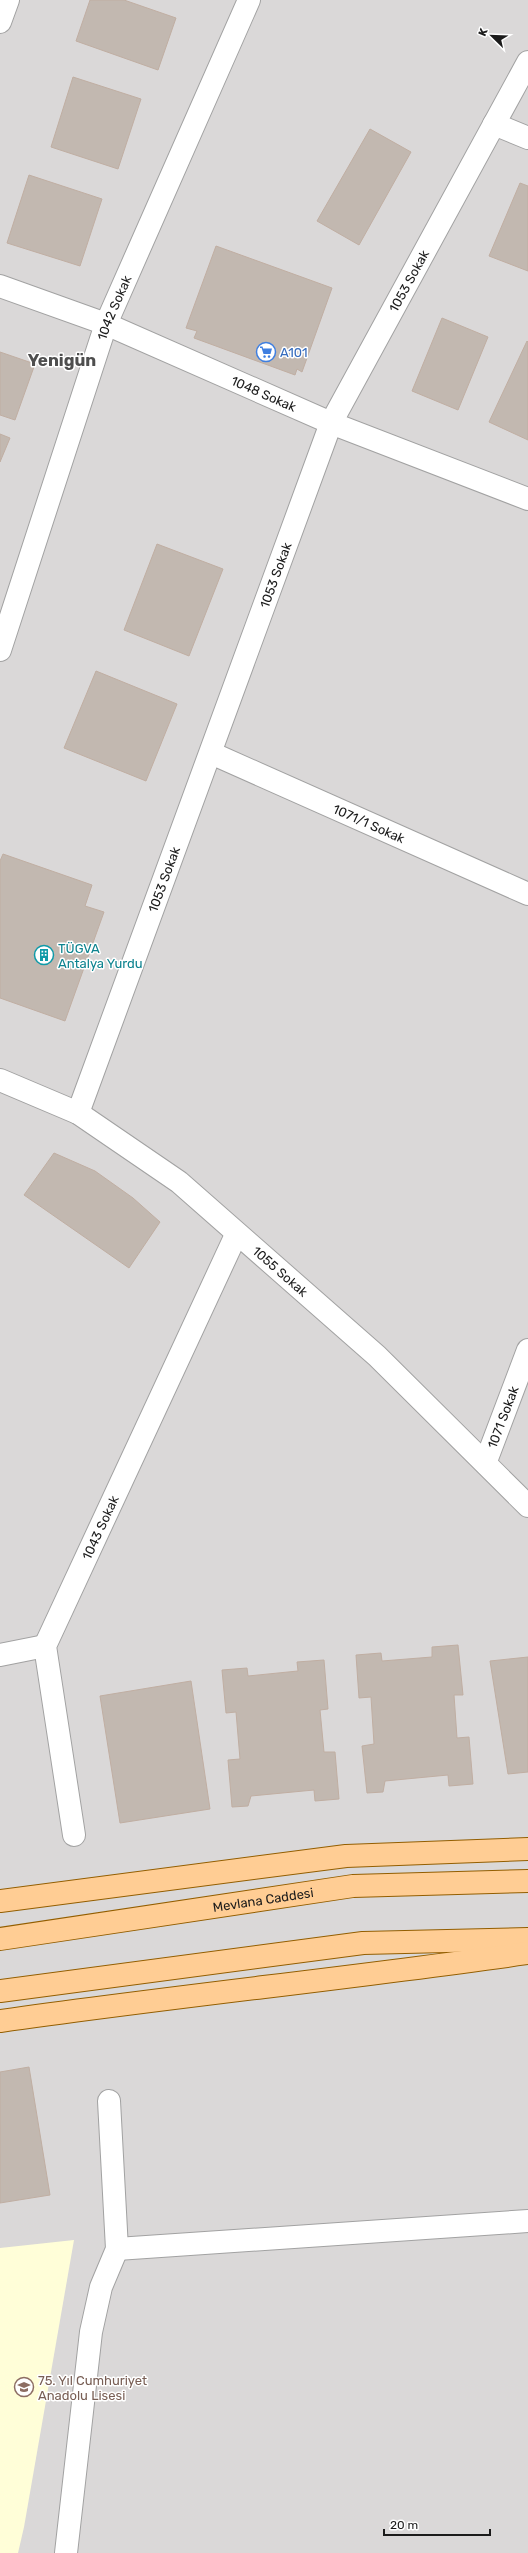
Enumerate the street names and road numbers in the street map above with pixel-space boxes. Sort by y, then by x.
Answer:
street label: 1053 Sokak [386,247,432,315]
street label: 1042 Sokak [94,273,135,342]
street label: 1048 Sokak [229,373,299,415]
street label: 1053 Sokak [257,540,295,610]
street label: 1071/1 Sokak [331,801,407,846]
street label: 1053 Sokak [145,844,183,914]
street label: 1055 Sokak [249,1243,311,1300]
street label: 1071 Sokak [485,1384,522,1450]
street label: 1043 Sokak [79,1493,122,1562]
street label: Mevlana Caddesi [212,1885,314,1915]

